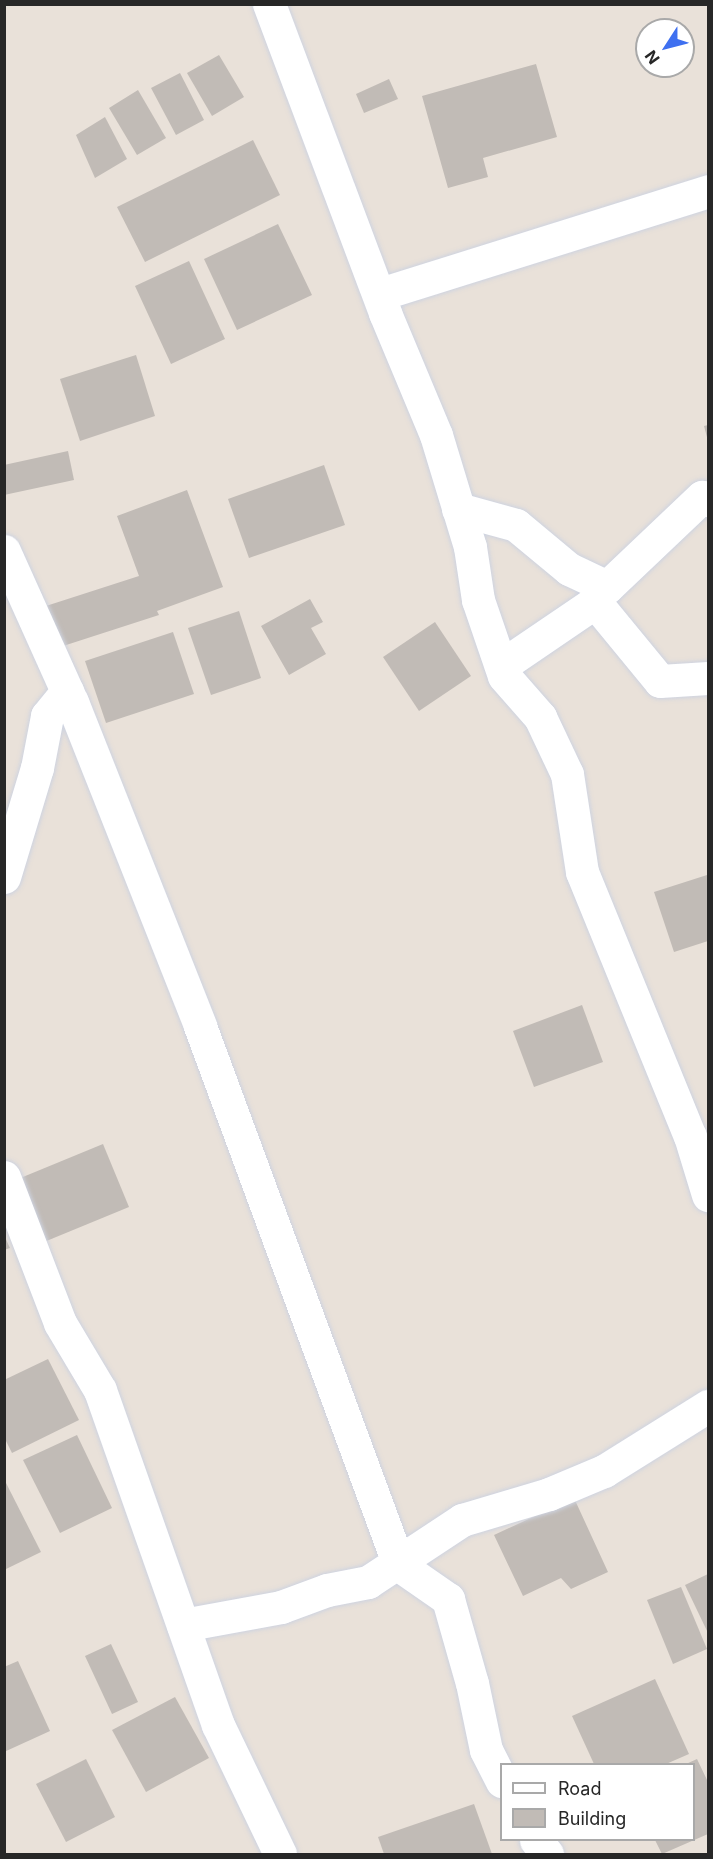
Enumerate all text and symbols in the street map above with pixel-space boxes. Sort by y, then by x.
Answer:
north arrow [635,18,695,78]
text: N [640,47,664,68]
legend [500,1763,695,1841]
text: Road [558,1778,601,1799]
text: Building [558,1808,626,1829]

